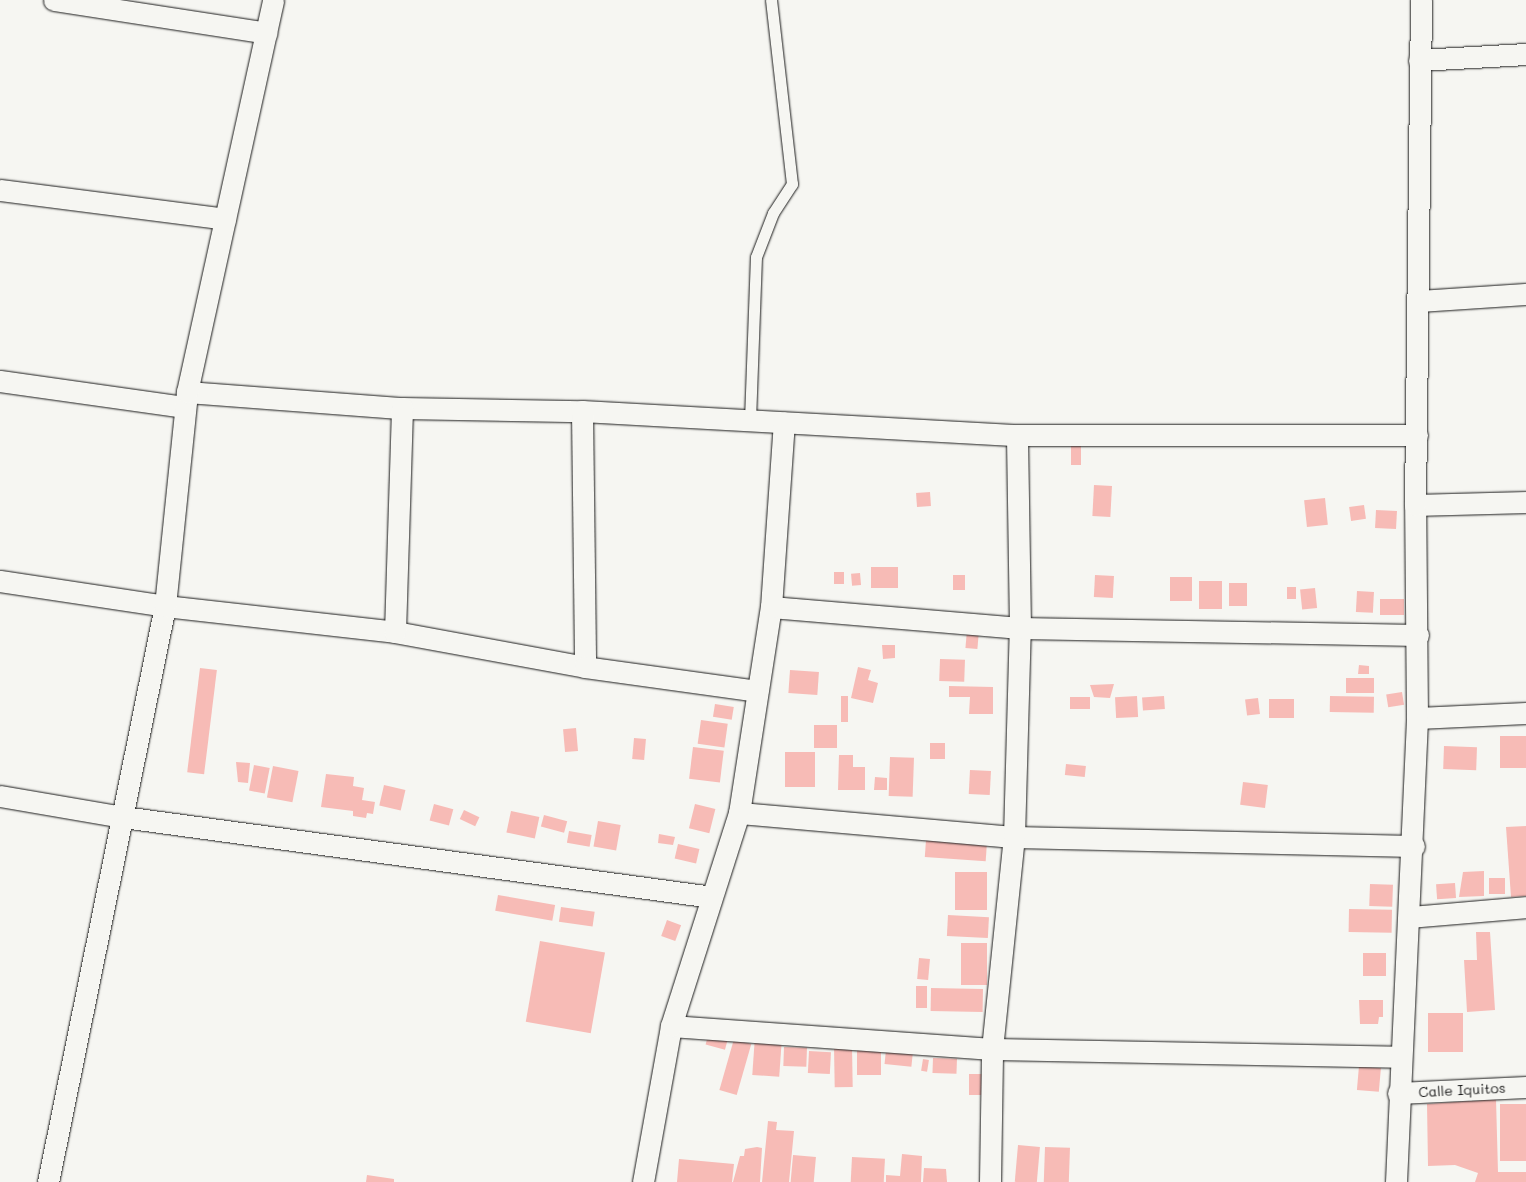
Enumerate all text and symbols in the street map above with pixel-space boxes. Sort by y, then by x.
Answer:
street label: Calle Iquitos [1418,1079,1506,1101]

